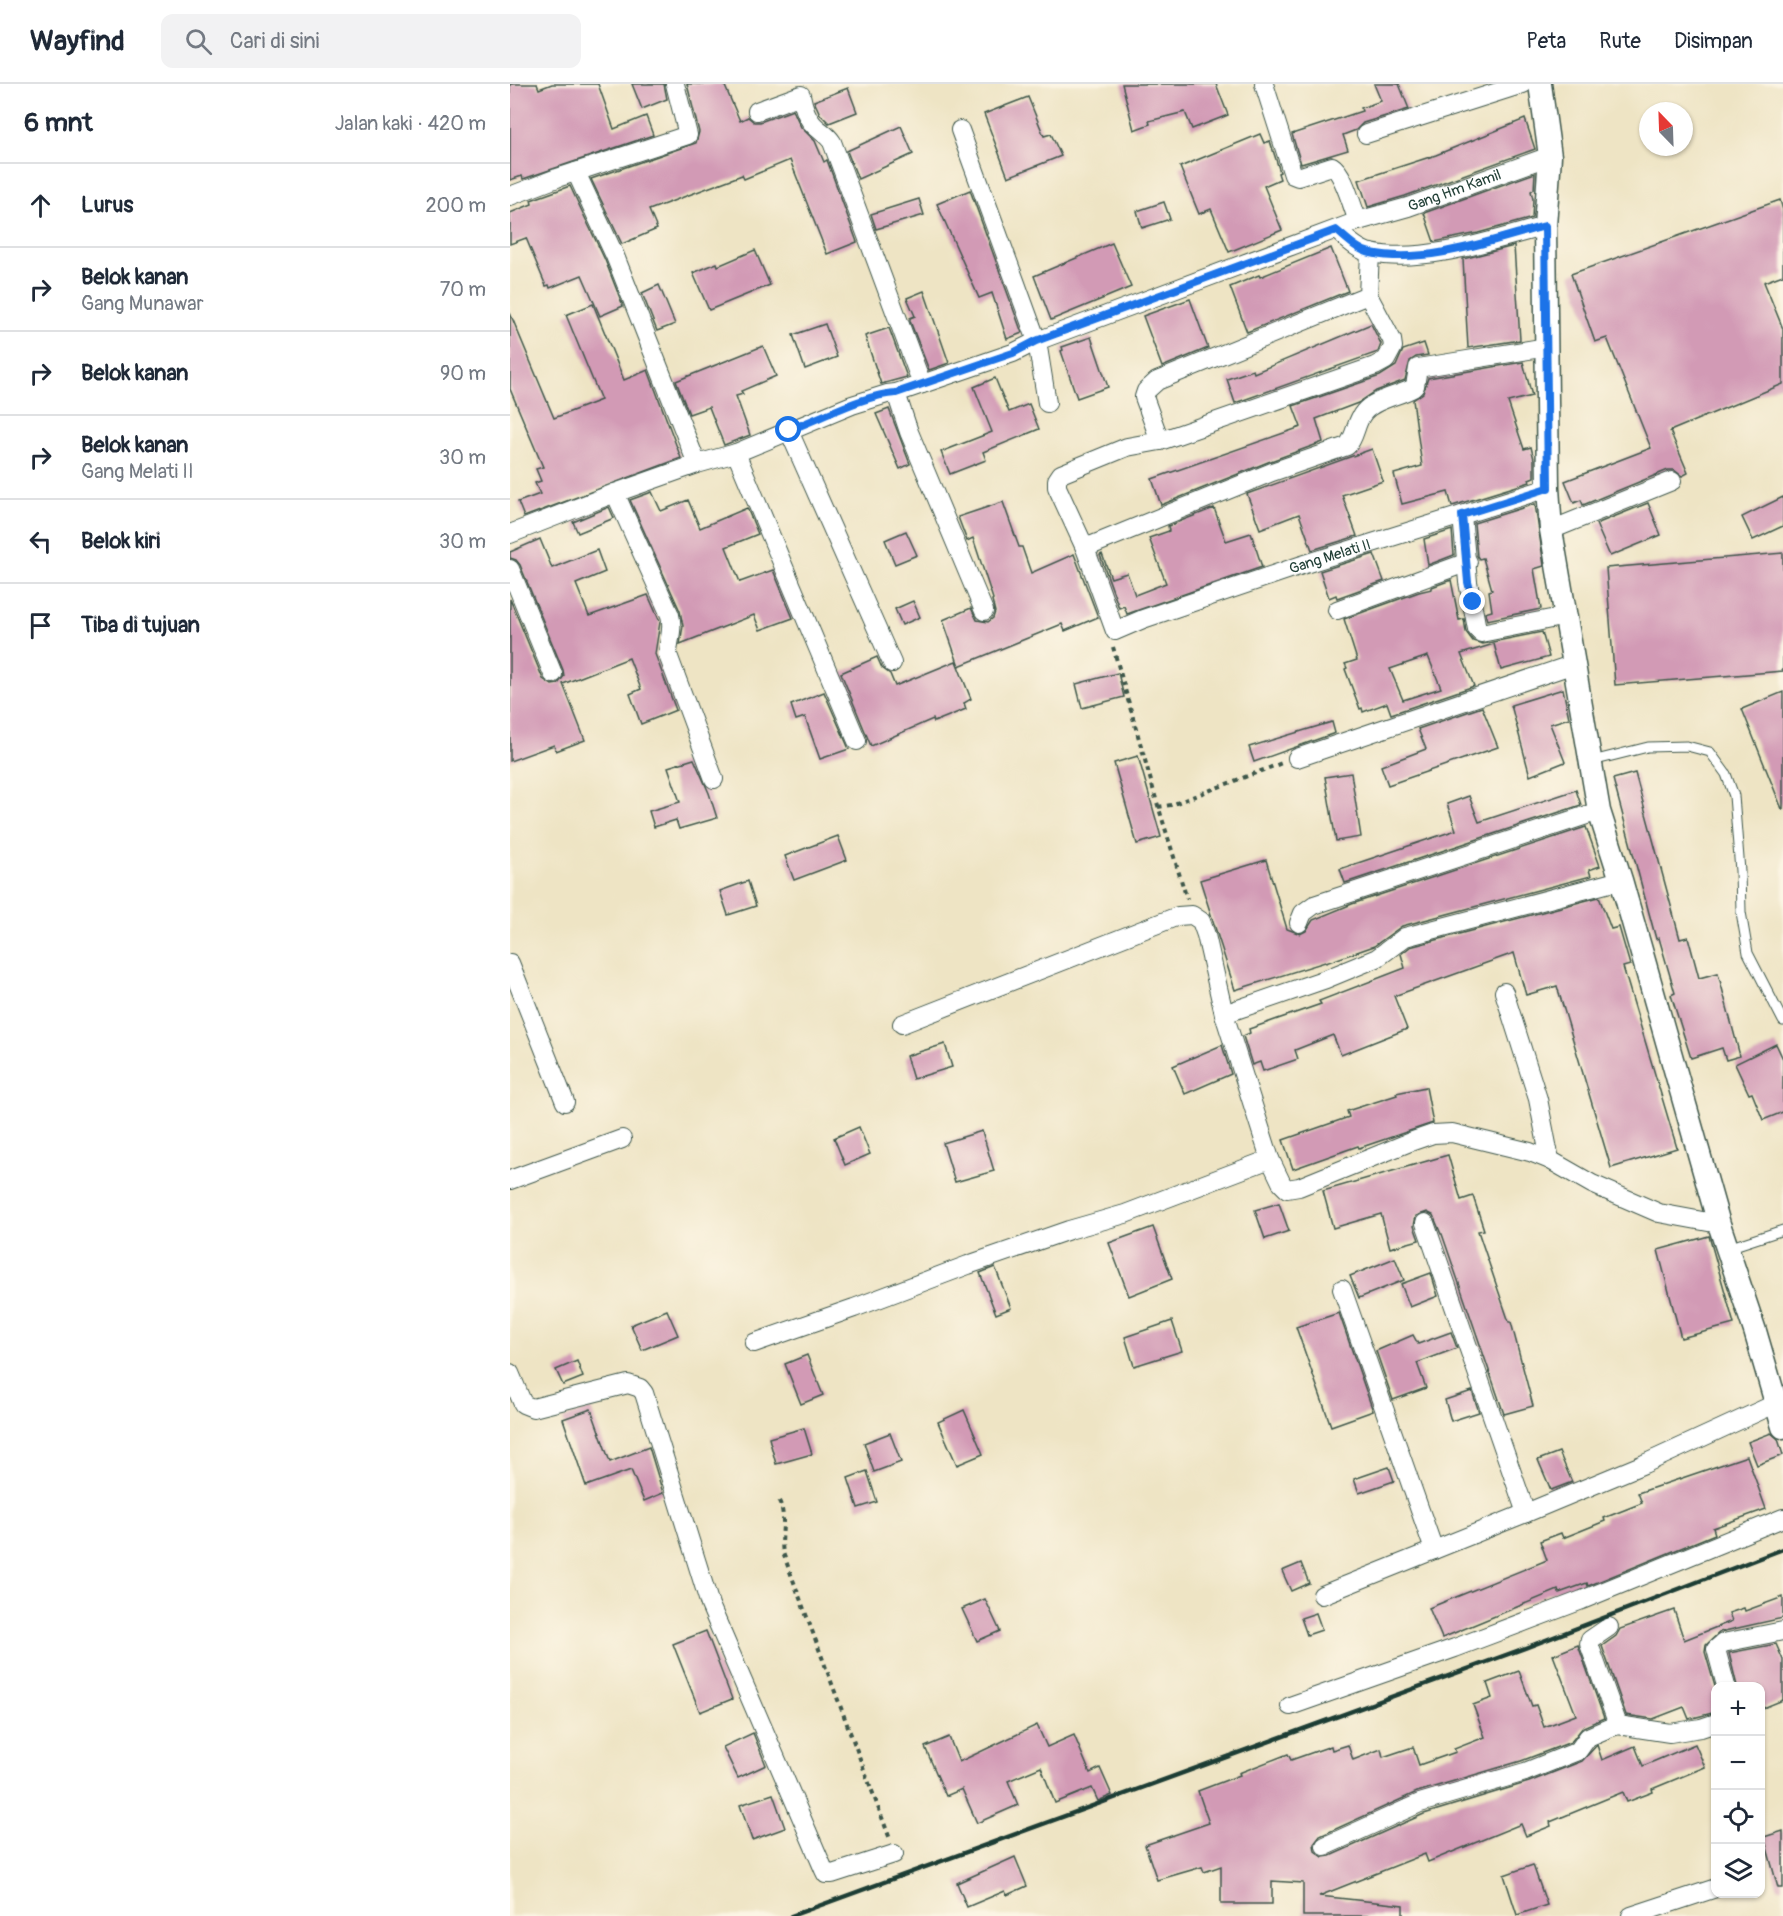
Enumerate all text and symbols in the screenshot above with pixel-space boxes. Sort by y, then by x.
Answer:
search box [161,14,581,68]
text: Wayfind [30,24,125,59]
icon: search [182,25,215,58]
text: Cari di sini [230,27,320,55]
text: Peta [1526,28,1566,55]
text: Rute [1599,28,1641,55]
text: Disimpan [1674,28,1753,55]
north arrow [1639,102,1693,156]
text: 6 mnt [24,107,93,139]
text: Jalan kaki · 420 m [335,111,486,136]
street label: Gang Hm Kamil [1406,165,1504,216]
icon: ahead [24,189,57,222]
text: Lurus [81,191,133,219]
text: 200 m [425,193,486,218]
text: Belok kanan [81,263,189,291]
icon: right [24,273,57,306]
text: 70 m [440,277,486,302]
text: Gang Munawar [81,291,204,316]
icon: right [24,357,57,390]
text: Belok kanan [81,359,189,387]
text: 90 m [440,361,486,386]
route start [775,416,801,442]
text: Belok kanan [81,431,189,459]
icon: right [24,441,57,474]
text: 30 m [439,445,486,470]
text: Gang Melati II [81,459,194,484]
icon: left [24,525,57,558]
text: Belok kiri [81,527,160,555]
text: 30 m [439,529,486,554]
street label: Gang Melati II [1287,535,1373,579]
route end [1459,588,1485,614]
icon: arrive [24,609,57,642]
text: Tiba di tujuan [81,611,200,639]
map controls [1711,1682,1765,1898]
button: + [1711,1682,1765,1736]
button: − [1711,1736,1765,1790]
button: locate [1711,1790,1765,1844]
button: layers [1711,1844,1765,1898]

